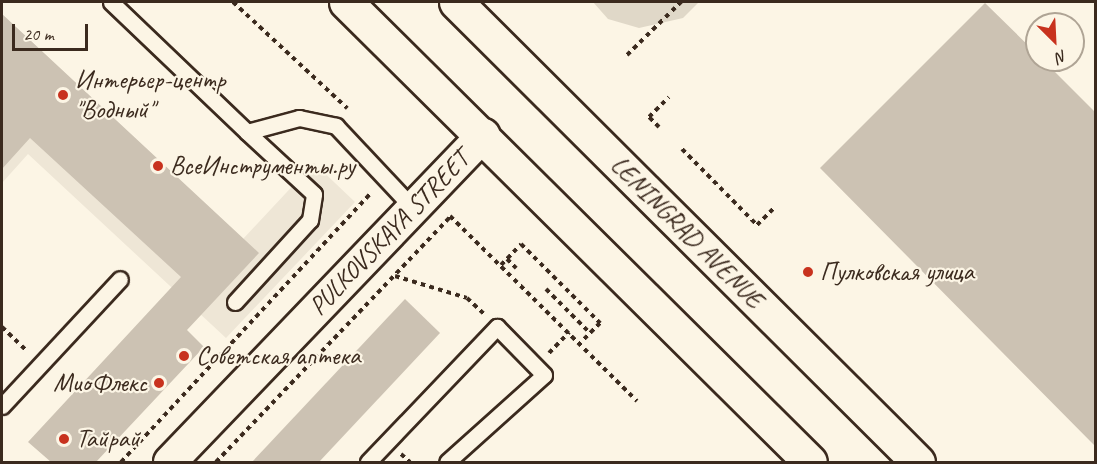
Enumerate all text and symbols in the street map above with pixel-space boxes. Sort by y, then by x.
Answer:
scale bar [15,12,92,50]
north arrow [1025,12,1085,72]
text: 20 m [23,23,54,45]
text: N [1053,45,1070,68]
place label: Интерьер-центр "Водный" [75,64,226,125]
marker: Интерьер-центр "Водный" [56,88,70,102]
street label: PULKOVSKAYA STREET [303,144,475,322]
street label: LENINGRAD AVENUE [604,149,770,315]
place label: ВсеИнструменты.ру [170,150,355,182]
marker: ВсеИнструменты.ру [151,159,165,173]
place label: Пулковская улица [820,256,975,288]
marker: Пулковская улица [801,265,815,279]
place label: Советская аптека [196,340,361,372]
marker: Советская аптека [177,349,191,363]
place label: МиоФлекс [53,367,147,399]
marker: МиоФлекс [152,376,166,390]
place label: Тайрай [76,423,140,455]
marker: Тайрай [57,432,71,446]

